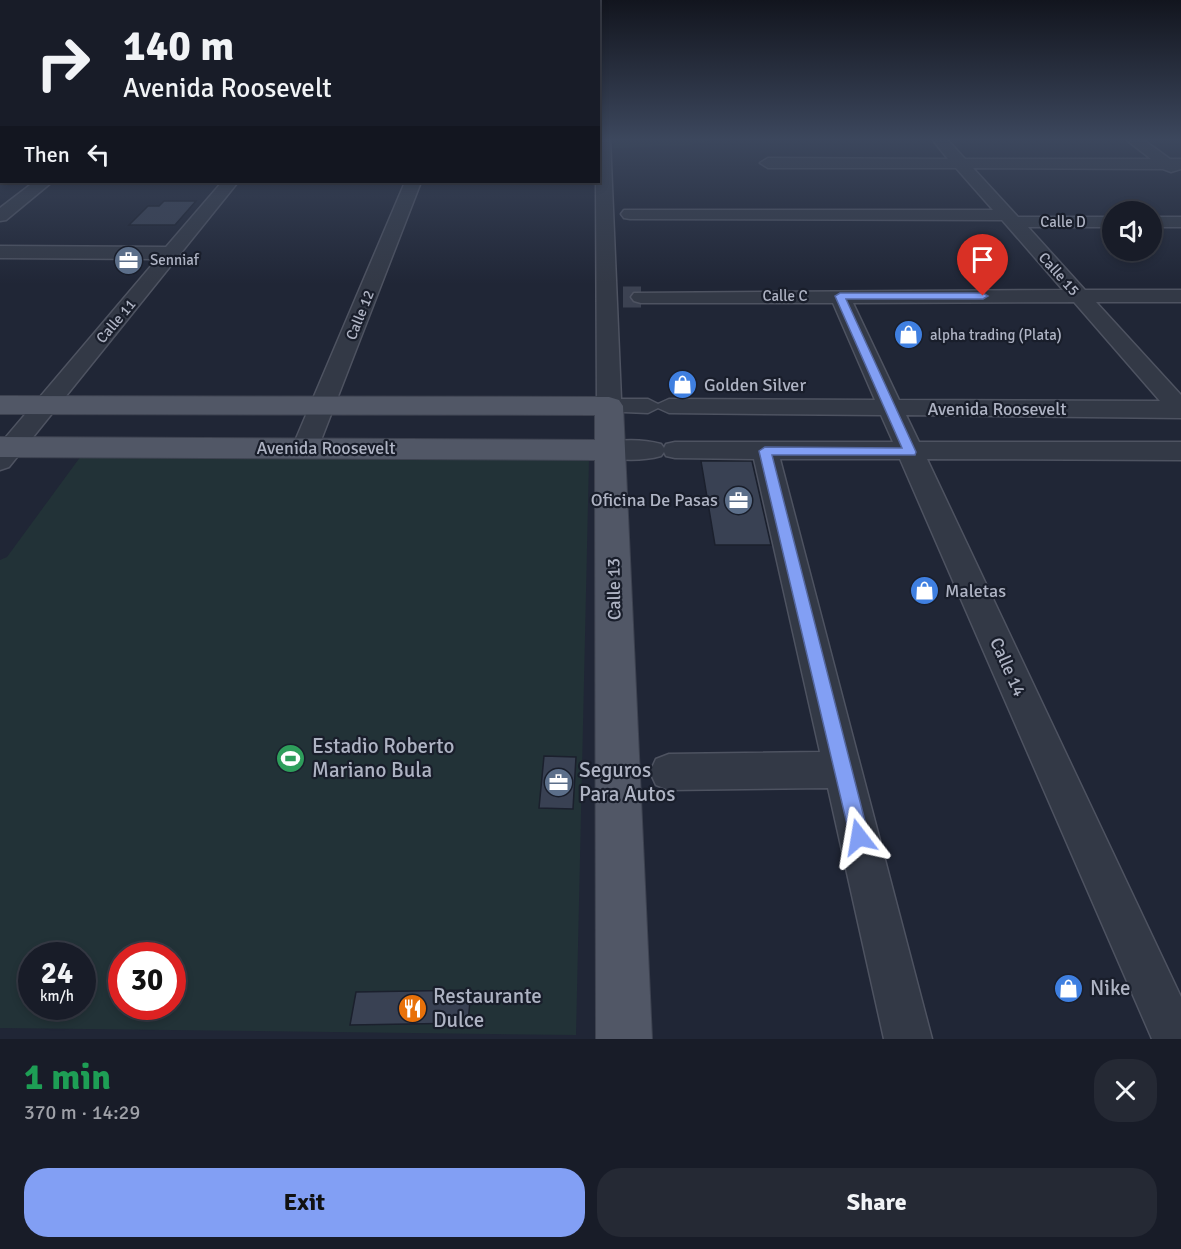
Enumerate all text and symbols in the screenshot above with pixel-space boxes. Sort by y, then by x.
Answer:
text: 140 m [123,21,234,72]
icon: right [24,24,102,102]
text: Avenida Roosevelt [123,72,332,105]
icon: left [82,138,115,171]
text: Then [24,141,70,168]
map controls [1102,201,1162,261]
button: sound [1102,201,1162,261]
street label: Calle D [1040,213,1086,231]
pin [957,234,1008,296]
icon: arrive [966,243,999,276]
office icon: Senniaf [113,244,145,276]
street label: Calle 15 [1035,249,1083,299]
place label: Senniaf [150,251,200,269]
street label: Calle 12 [342,287,378,343]
street label: Calle C [763,287,807,305]
street label: Calle 11 [92,295,140,347]
shop icon: alpha trading (Plata) [893,319,925,351]
place label: alpha trading (Plata) [930,326,1062,344]
shop icon: Golden Silver [667,369,699,401]
place label: Golden Silver [704,374,806,396]
street label: Avenida Roosevelt [927,398,1067,420]
street label: Avenida Roosevelt [256,437,396,459]
office icon: Oficina De Pasas [723,484,755,516]
place label: Oficina De Pasas [591,489,718,511]
street label: Calle 13 [602,558,626,620]
shop icon: Maletas [908,575,940,607]
place label: Maletas [945,580,1006,602]
street label: Calle 14 [985,634,1031,700]
place label: Estadio Roberto Mariano Bula [312,733,454,783]
sports icon: Estadio Roberto Mariano Bula [275,742,307,774]
place label: Seguros Para Autos [579,757,675,807]
office icon: Seguros Para Autos [542,766,574,798]
position arrow [827,805,891,869]
speed limit sign: 30 [108,942,186,1020]
text: 24 [41,955,73,992]
shop icon: Nike [1053,972,1085,1004]
place label: Nike [1090,975,1131,1001]
place label: Restaurante Dulce [433,983,542,1033]
text: km/h [40,987,74,1005]
restaurant icon: Restaurante Dulce [396,992,428,1024]
text: 1 min [24,1055,111,1100]
button: close [1094,1059,1157,1122]
text: 370 m · 14:29 [24,1100,140,1125]
button: Exit [24,1168,585,1237]
button: Share [597,1168,1157,1237]

